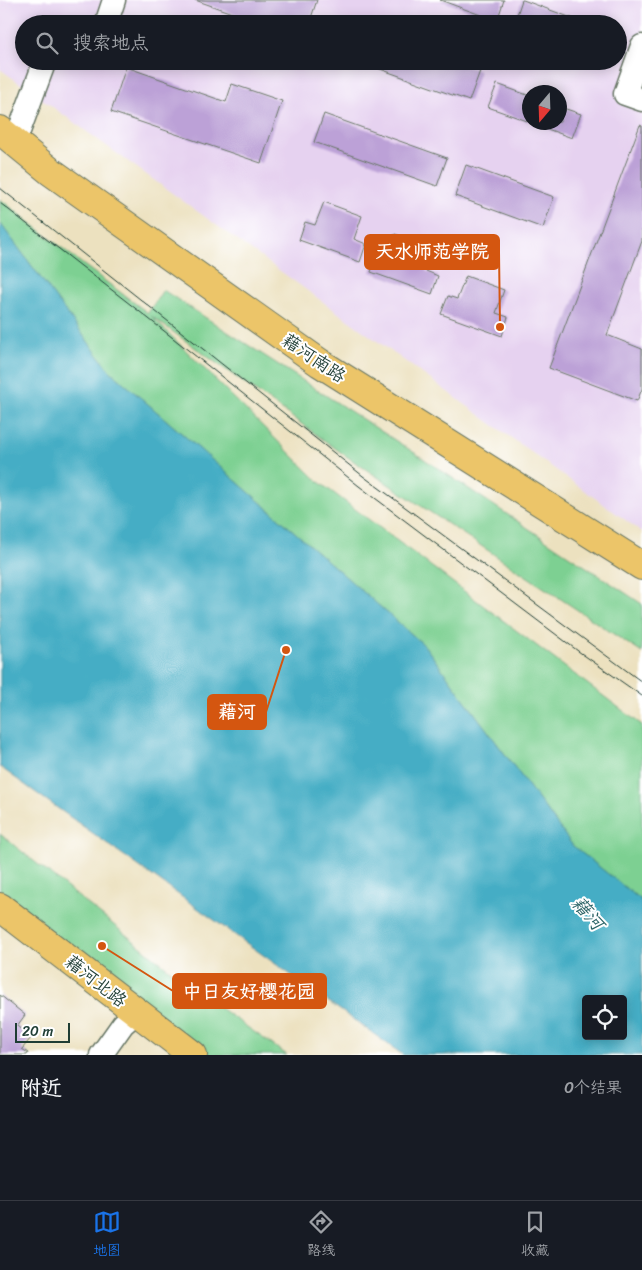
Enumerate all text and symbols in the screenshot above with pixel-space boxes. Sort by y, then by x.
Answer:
search box [15,15,627,70]
text: 搜索地点 [73,26,149,59]
icon: search [33,29,61,57]
north arrow [522,85,567,130]
callout: 天水师范学院 [365,235,499,269]
text: 天水师范学院 [375,235,489,268]
street label: 藉河南路 [275,325,353,391]
callout: 藉河 [208,695,266,729]
text: 藉河 [218,695,256,728]
water label: 藉河 [563,888,615,940]
street label: 藉河北路 [58,946,134,1016]
callout: 中日友好樱花园 [173,974,326,1008]
text: 中日友好樱花园 [182,975,316,1008]
map controls [582,995,627,1040]
button: locate [582,995,627,1040]
text: 20 m [22,1019,53,1044]
scale bar [15,1020,70,1043]
text: 附近 [20,1069,62,1107]
text: 0个结果 [564,1073,622,1102]
tab: 地图 [93,1208,121,1263]
tab: 路线 [307,1208,335,1263]
tab: 收藏 [521,1208,549,1263]

